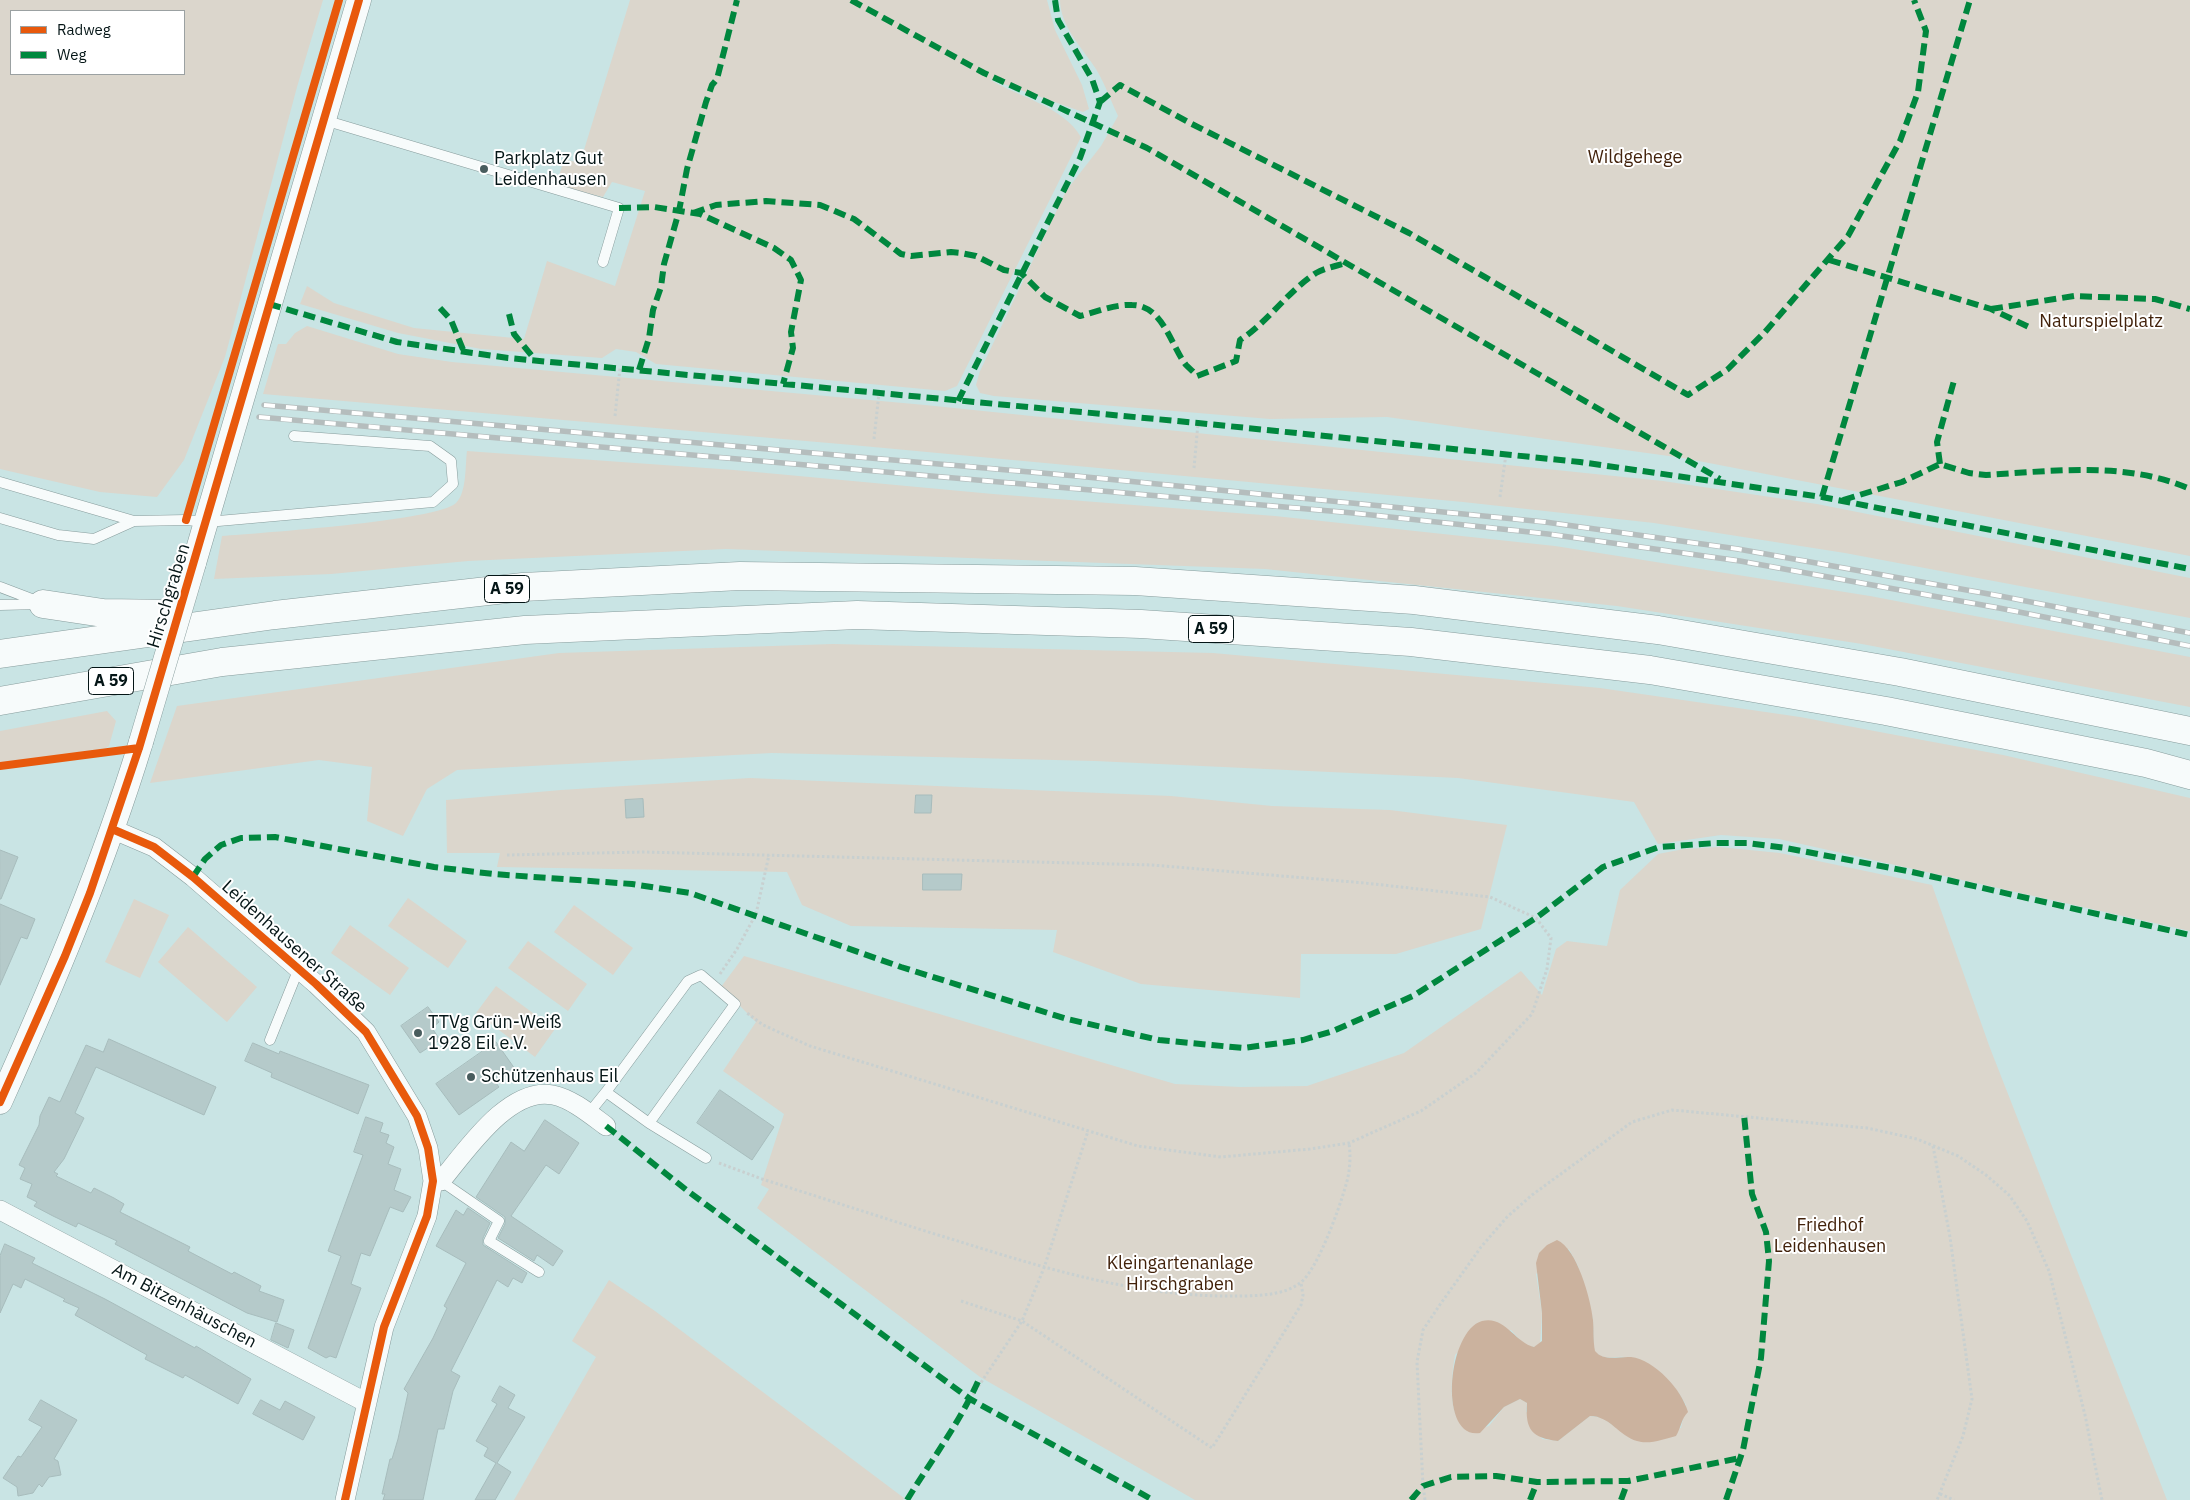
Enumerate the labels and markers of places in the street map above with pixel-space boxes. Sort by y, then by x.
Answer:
place label: Parkplatz Gut Leidenhausen [494,148,607,190]
marker: Parkplatz Gut Leidenhausen [478,163,490,175]
place label: TTVg Grün-Weiß 1928 Eil e.V. [428,1012,561,1054]
marker: TTVg Grün-Weiß 1928 Eil e.V. [412,1027,424,1039]
place label: Schützenhaus Eil [481,1066,619,1088]
marker: Schützenhaus Eil [465,1071,477,1083]

